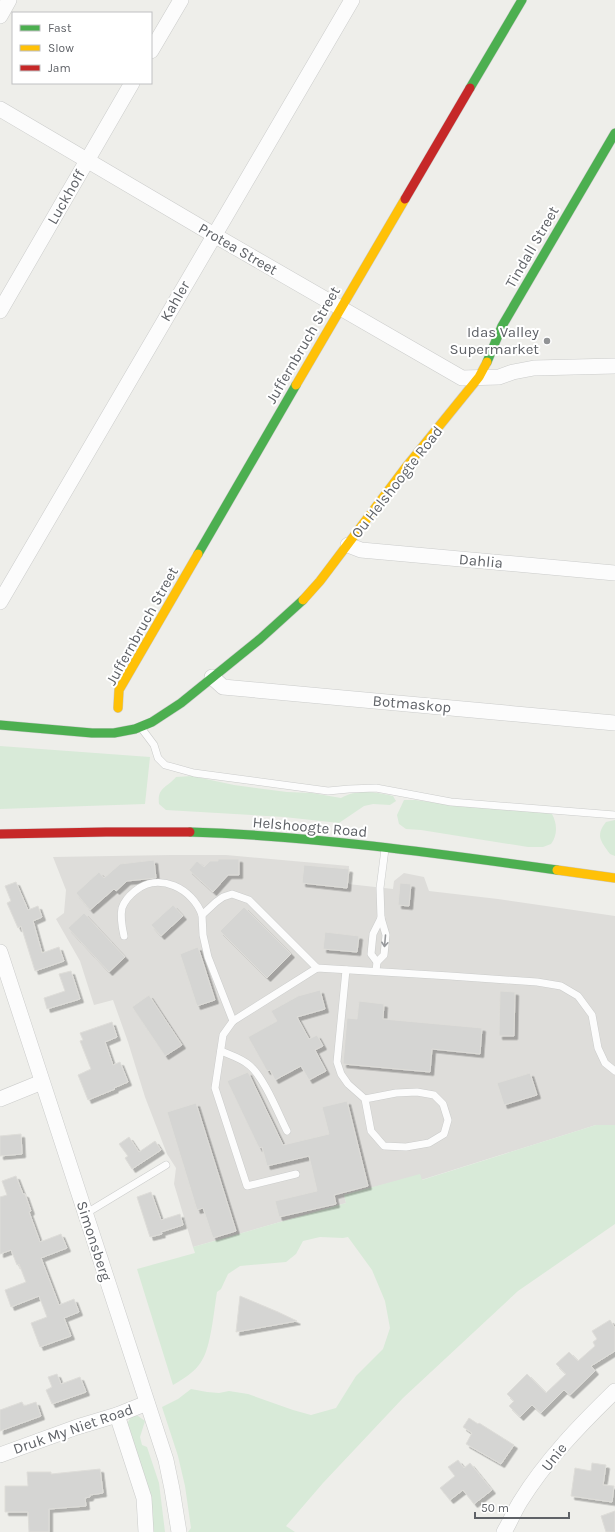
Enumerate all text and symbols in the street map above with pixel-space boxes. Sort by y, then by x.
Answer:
legend [12,12,152,84]
text: Fast [48,21,72,35]
text: Slow [48,41,74,55]
text: Jam [48,61,71,75]
street label: Luckhoff [43,166,89,227]
street label: Tindall Street [501,203,563,291]
street label: Protea Street [195,219,281,279]
street label: Kahler [156,277,194,324]
street label: Juffernbruch Street [262,283,344,407]
place label: Idas Valley Supermarket [449,323,539,358]
marker: Idas Valley Supermarket [542,336,552,346]
street label: Ou Helshoogte Road [348,422,446,542]
street label: Dahlia [458,550,504,572]
street label: Juffernbruch Street [102,563,182,688]
street label: Botmaskop [372,692,452,716]
street label: Helshoogte Road [252,813,368,841]
one-way arrow [382,934,389,947]
street label: Simonsberg [73,1199,116,1284]
street label: Druk My Niet Road [11,1400,135,1458]
street label: Unie [537,1439,571,1475]
scale bar [475,1494,569,1520]
text: 50 m [481,1501,509,1515]

